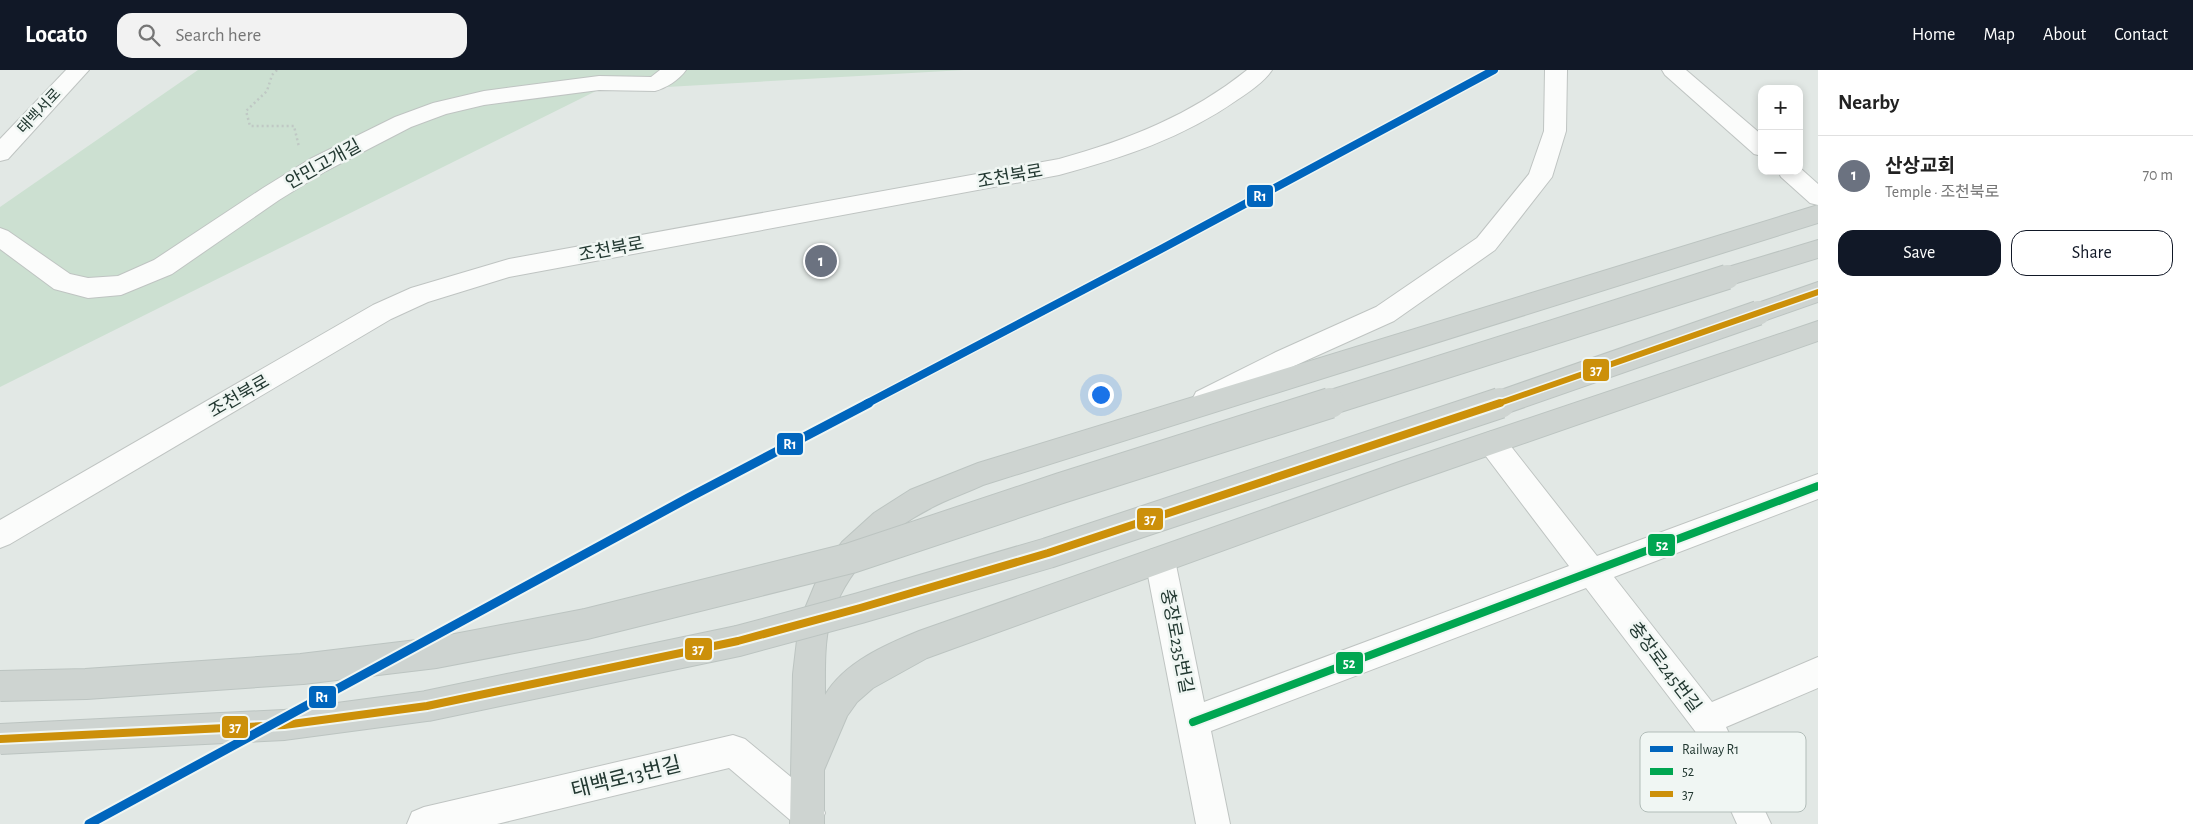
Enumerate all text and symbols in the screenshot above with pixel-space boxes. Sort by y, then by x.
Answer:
search box [117,13,467,58]
icon: search [135,21,163,49]
text: Locato [25,23,87,47]
text: Search here [175,26,261,45]
text: Home [1912,26,1955,44]
text: Map [1983,26,2015,44]
text: About [2043,26,2086,44]
text: Contact [2114,26,2168,44]
street label: 태백서로 [14,85,64,137]
map controls [1758,85,1803,175]
button: + [1758,85,1803,130]
text: Nearby [1838,92,1899,113]
button: − [1758,130,1803,175]
street label: 안민고개길 [282,136,364,193]
text: 산상교회 [1885,157,1955,176]
street label: 조천북로 [976,161,1044,192]
text: 1 [1851,167,1857,183]
text: 70 m [2142,167,2173,183]
line badge: R1 [1246,184,1274,208]
text: Temple · 조천북로 [1885,184,1999,200]
text: R1 [1253,190,1267,204]
button: Save [1838,230,2001,276]
button: Share [2011,230,2173,276]
street label: 조천북로 [577,234,645,265]
pin: 1 [805,242,837,280]
line badge: 37 [1582,358,1610,382]
text: 37 [1590,364,1602,378]
street label: 조천북로 [206,372,273,421]
your location [1088,382,1114,408]
line badge: R1 [776,432,804,456]
text: R1 [783,438,797,452]
line badge: 37 [1136,507,1164,531]
text: 37 [1144,513,1156,527]
line badge: 52 [1647,533,1676,557]
text: 52 [1656,539,1669,553]
street label: 충장로235번길 [1157,587,1197,695]
street label: 충장로245번길 [1625,618,1705,716]
line badge: 37 [684,637,713,661]
text: 37 [692,643,704,657]
line badge: 52 [1335,651,1364,675]
text: 52 [1343,657,1356,671]
line badge: R1 [308,685,337,709]
text: R1 [315,691,329,705]
line badge: 37 [221,715,249,739]
text: 37 [229,721,241,735]
legend [1640,732,1806,812]
text: Railway R1 [1682,743,1739,757]
street label: 태백로13번길 [569,753,683,801]
text: 52 [1682,765,1694,779]
text: 37 [1682,788,1694,802]

